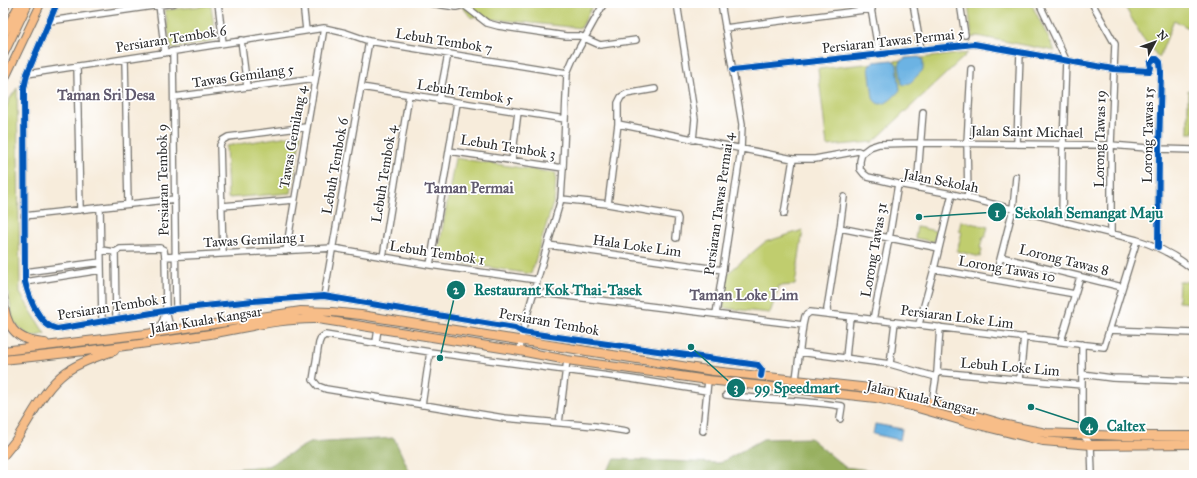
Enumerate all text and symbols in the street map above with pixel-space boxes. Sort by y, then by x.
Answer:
street label: Persiaran Tembok 6 [114,22,228,56]
north arrow [1135,22,1175,62]
street label: Lebuh Tembok 7 [394,25,494,57]
street label: Persiaran Tawas Permai 5 [821,25,965,57]
text: N [1154,28,1171,44]
street label: Tawas Gemilang 5 [191,60,296,92]
street label: Lebuh Tembok 5 [416,76,515,108]
street label: Tawas Gemilang 4 [276,83,311,190]
district label: Taman Sri Desa [56,86,155,104]
street label: Lorong Tawas 15 [1139,86,1157,183]
street label: Lorong Tawas 19 [1091,90,1109,188]
street label: Lebuh Tembok 6 [318,116,352,216]
street label: Jalan Saint Michael [969,122,1083,142]
street label: Lebuh Tembok 4 [368,123,400,224]
street label: Persiaran Tembok 9 [154,124,172,236]
street label: Persiaran Tawas Permai 4 [701,130,738,277]
street label: Lebuh Tembok 3 [459,131,557,163]
street label: Jalan Sekolah [900,165,980,198]
district label: Taman Permai [423,179,514,197]
callout: Sekolah Semangat Maju [987,199,1171,226]
street label: Lorong Tawas 31 [857,201,891,299]
text: Sekolah Semangat Maju [1015,204,1163,223]
text: 1 [995,206,1000,220]
street label: Tawas Gemilang 1 [203,229,306,251]
street label: Hala Loke Lim [592,231,683,261]
street label: Lebuh Tembok 1 [388,237,486,269]
street label: Lorong Tawas 8 [1017,241,1111,279]
street label: Lorong Tawas 10 [957,252,1057,286]
callout: Restaurant Kok Thai-Tasek [446,276,650,303]
text: Restaurant Kok Thai-Tasek [474,281,643,299]
text: 2 [453,283,460,297]
district label: Taman Loke Lim [689,286,799,304]
street label: Persiaran Tembok 1 [56,290,168,324]
street label: Persiaran Loke Lim [899,302,1015,332]
street label: Jalan Kuala Kangsar [147,303,264,339]
street label: Persiaran Tembok [497,305,601,339]
street label: Lebuh Loke Lim [960,354,1061,380]
callout: 99 Speedmart [726,375,848,402]
street label: Jalan Kuala Kangsar [863,376,980,420]
text: 99 Speedmart [754,379,840,398]
text: 3 [734,381,739,396]
callout: Caltex [1079,412,1154,439]
text: Caltex [1107,417,1146,435]
text: 4 [1086,419,1094,434]

